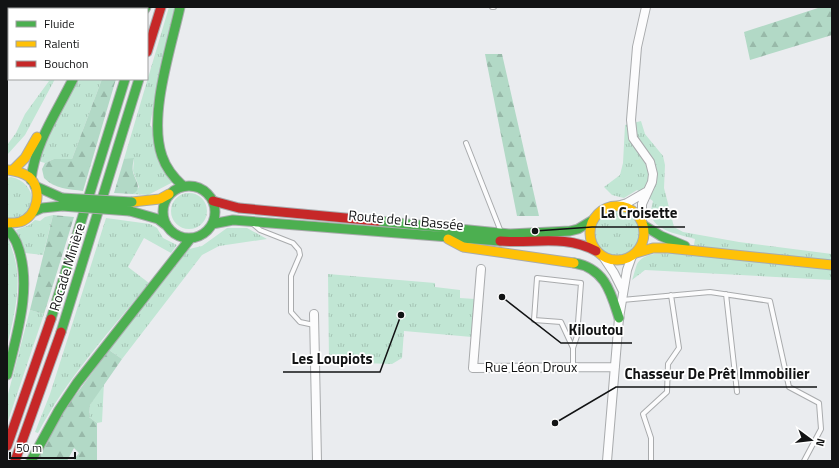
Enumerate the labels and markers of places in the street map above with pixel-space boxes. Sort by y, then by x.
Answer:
callout: La Croisette [592,200,685,227]
callout: Kiloutou [561,316,632,343]
callout: Les Loupiots [283,345,380,372]
callout: Chasseur De Prêt Immobilier [616,360,817,387]

